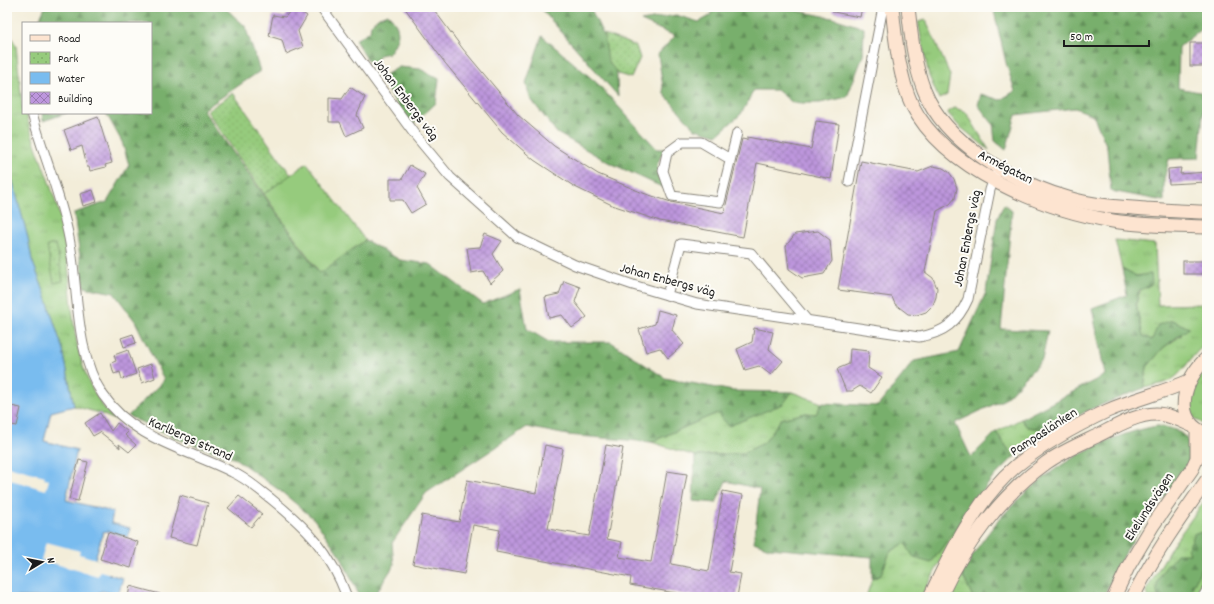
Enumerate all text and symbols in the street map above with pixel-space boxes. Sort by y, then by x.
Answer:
legend [22,22,152,114]
scale bar [1064,22,1149,48]
text: 50 m [1070,29,1093,46]
text: Road [58,31,80,48]
text: Park [58,51,79,68]
street label: Johan Enbergs väg [368,55,443,146]
text: Water [58,71,85,88]
text: Building [58,91,93,108]
street label: Armégatan [974,145,1036,190]
street label: Johan Enbergs väg [949,188,987,289]
street label: Johan Enbergs väg [617,259,718,303]
street label: Pampaslänken [1007,403,1082,462]
street label: Karlbergs strand [145,412,235,467]
street label: Ekelundsvägen [1120,469,1179,545]
north arrow [22,542,62,582]
text: N [42,557,58,565]

